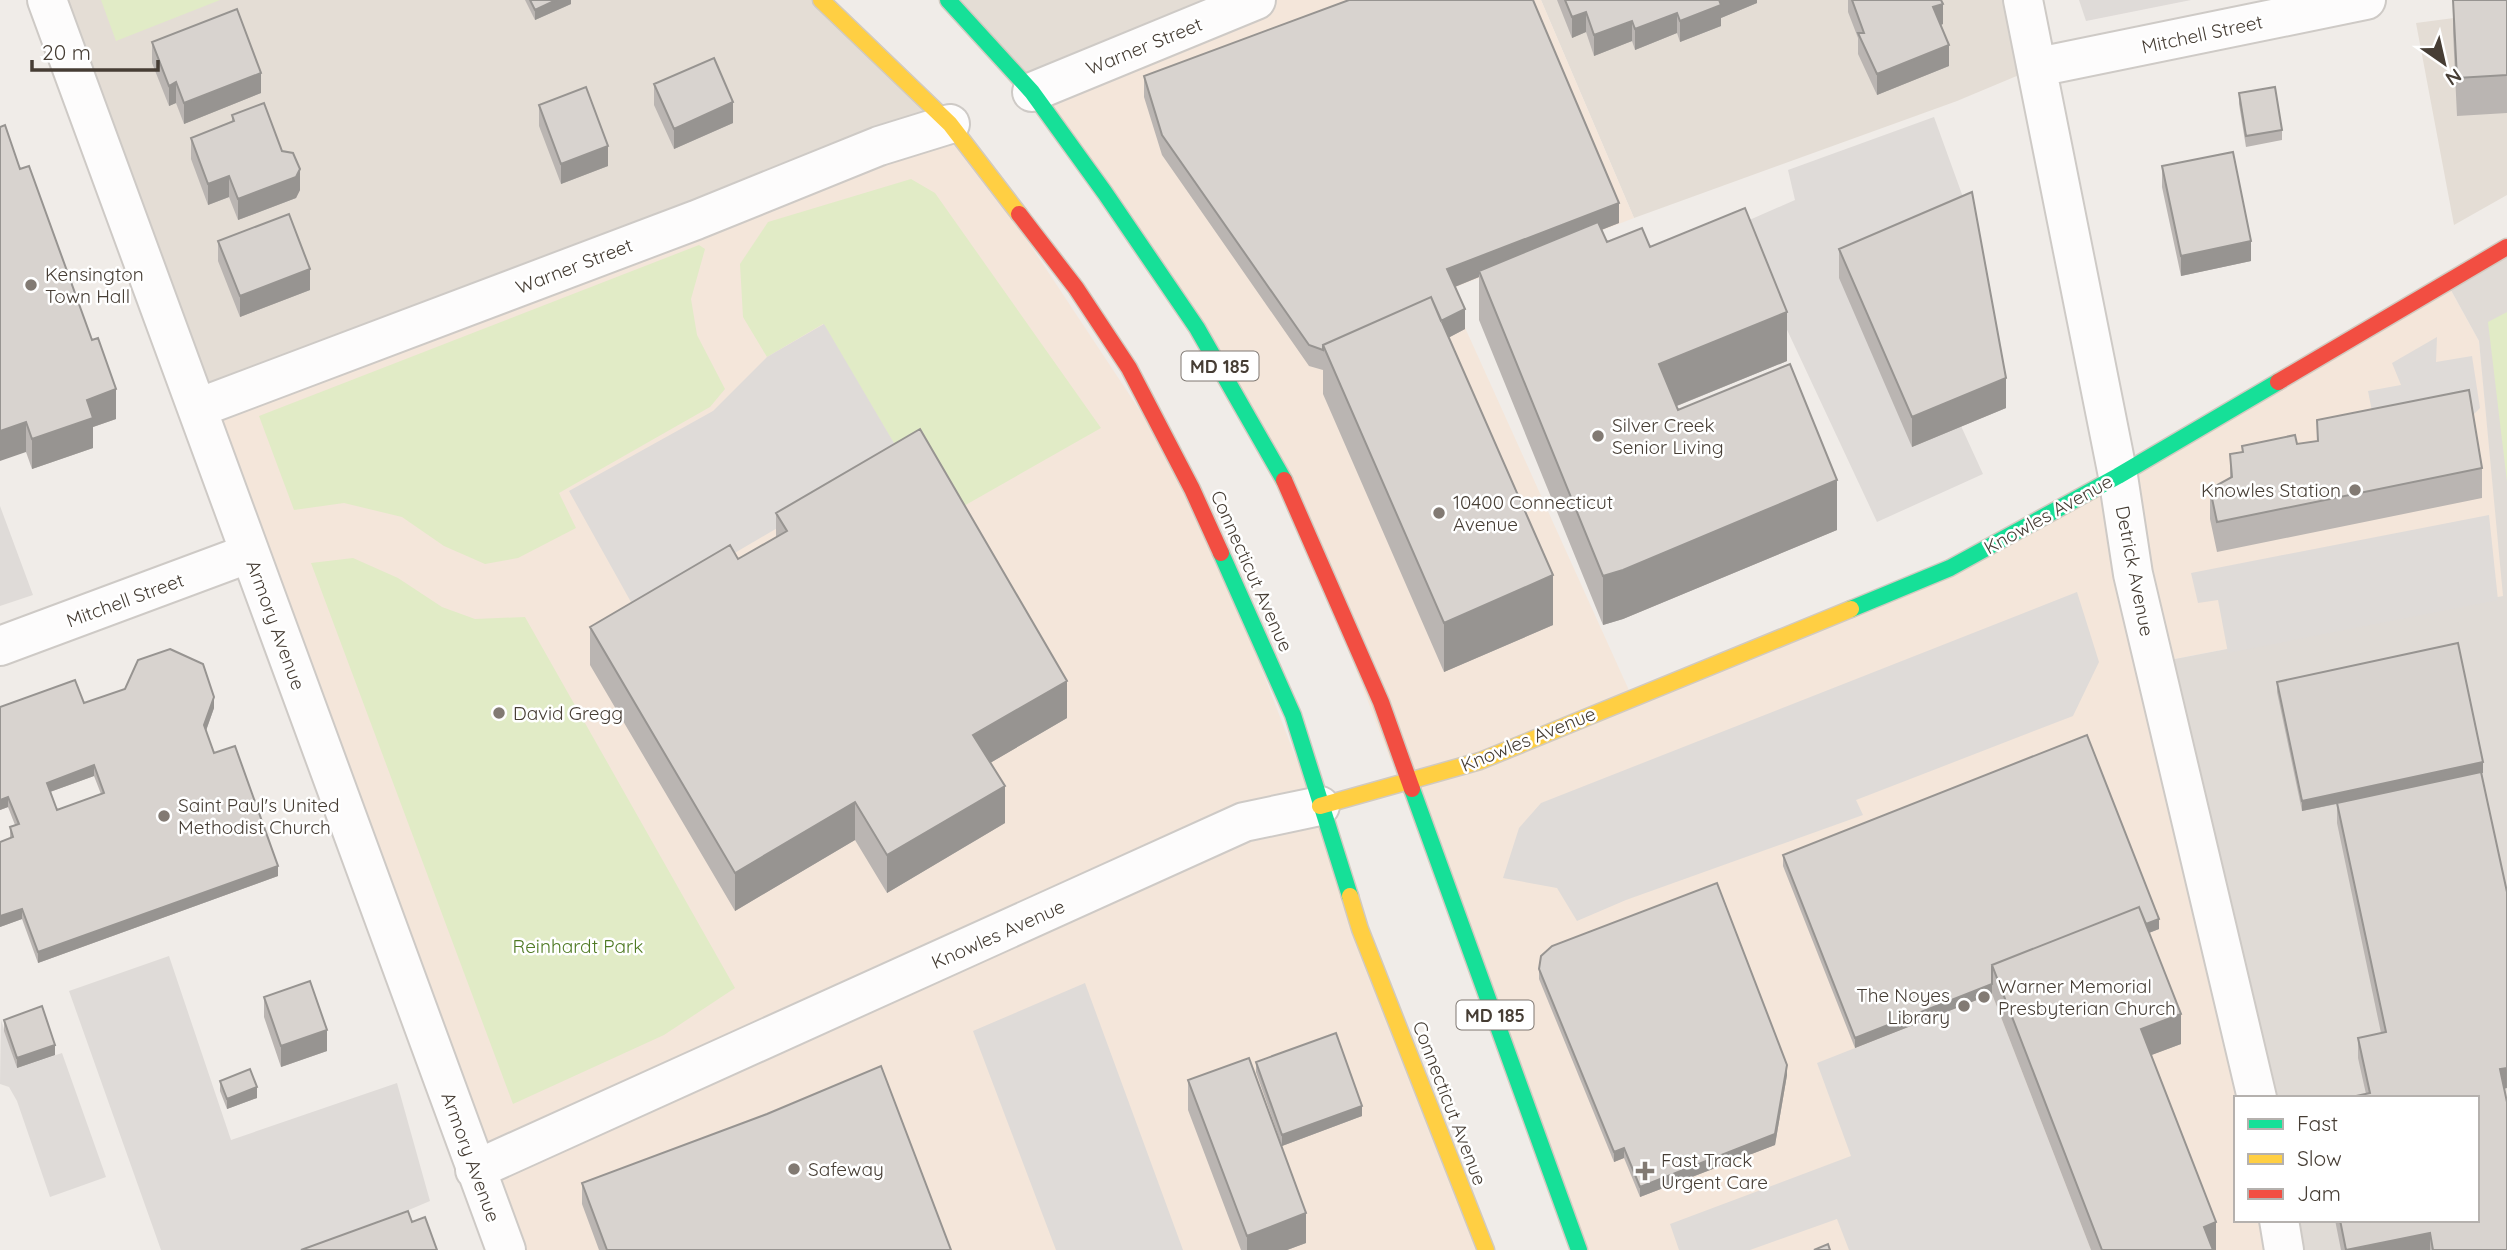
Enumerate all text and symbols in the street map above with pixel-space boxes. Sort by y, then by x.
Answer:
street label: Mitchell Street [2139,9,2265,59]
street label: Warner Street [1082,12,1206,80]
scale bar [32,28,158,72]
north arrow [2409,28,2479,98]
text: 20 m [42,39,91,65]
text: N [2441,63,2466,91]
street label: Warner Street [512,233,636,299]
place label: Kensington Town Hall [45,262,144,308]
marker: Kensington Town Hall [23,277,39,293]
road number: MD 185 [1182,352,1258,380]
place label: Silver Creek Senior Living [1612,413,1724,459]
marker: Silver Creek Senior Living [1590,428,1606,444]
street label: Knowles Avenue [1979,469,2117,559]
place label: Knowles Station [2201,478,2341,502]
marker: Knowles Station [2347,482,2363,498]
street label: Connecticut Avenue [1206,487,1298,655]
place label: 10400 Connecticut Avenue [1453,490,1613,536]
street label: Detrick Avenue [2111,504,2159,638]
marker: 10400 Connecticut Avenue [1431,505,1447,521]
street label: Armory Avenue [241,557,311,693]
street label: Mitchell Street [63,568,187,632]
place label: David Gregg [513,701,623,725]
street label: Knowles Avenue [1457,701,1599,777]
marker: David Gregg [491,705,507,721]
place label: Saint Paul's United Methodist Church [178,793,340,839]
marker: Saint Paul's United Methodist Church [156,808,172,824]
street label: Knowles Avenue [928,894,1068,974]
park label: Reinhardt Park [513,934,644,958]
place label: Warner Memorial Presbyterian Church [1998,974,2176,1020]
place label: The Noyes Library [1856,983,1950,1029]
marker: Warner Memorial Presbyterian Church [1976,989,1992,1005]
marker: The Noyes Library [1956,998,1972,1014]
road number: MD 185 [1456,1000,1534,1030]
street label: Connecticut Avenue [1408,1017,1492,1189]
street label: Armory Avenue [436,1089,506,1225]
legend [2234,1096,2479,1222]
text: Fast [2297,1110,2338,1136]
text: Slow [2297,1145,2342,1171]
place label: Fast Track Urgent Care [1661,1148,1768,1194]
place label: Safeway [808,1157,884,1181]
marker: Safeway [786,1161,802,1177]
marker: Fast Track Urgent Care [1635,1161,1655,1181]
text: Jam [2297,1180,2341,1206]

